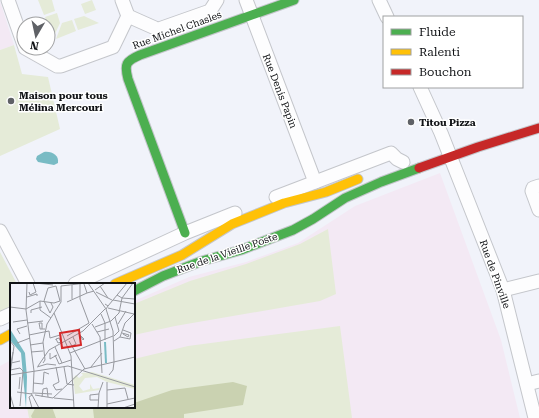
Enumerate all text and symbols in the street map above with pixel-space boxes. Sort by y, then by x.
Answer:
street label: Rue Michel Chasles [131,9,223,51]
north arrow [16,16,56,56]
legend [383,16,523,88]
text: Fluide [419,25,456,39]
text: N [29,38,40,52]
text: Ralenti [419,45,460,59]
street label: Rue Denis Papin [261,52,299,130]
text: Bouchon [419,65,472,79]
place label: Maison pour tous Mélina Mercouri [19,90,108,113]
marker: Maison pour tous Mélina Mercouri [6,96,16,106]
marker: Titou Pizza [406,117,416,127]
place label: Titou Pizza [419,117,476,128]
street label: Rue de la Vieille Poste [175,230,279,275]
street label: Rue de Pinville [478,238,513,310]
inset map [10,283,135,408]

